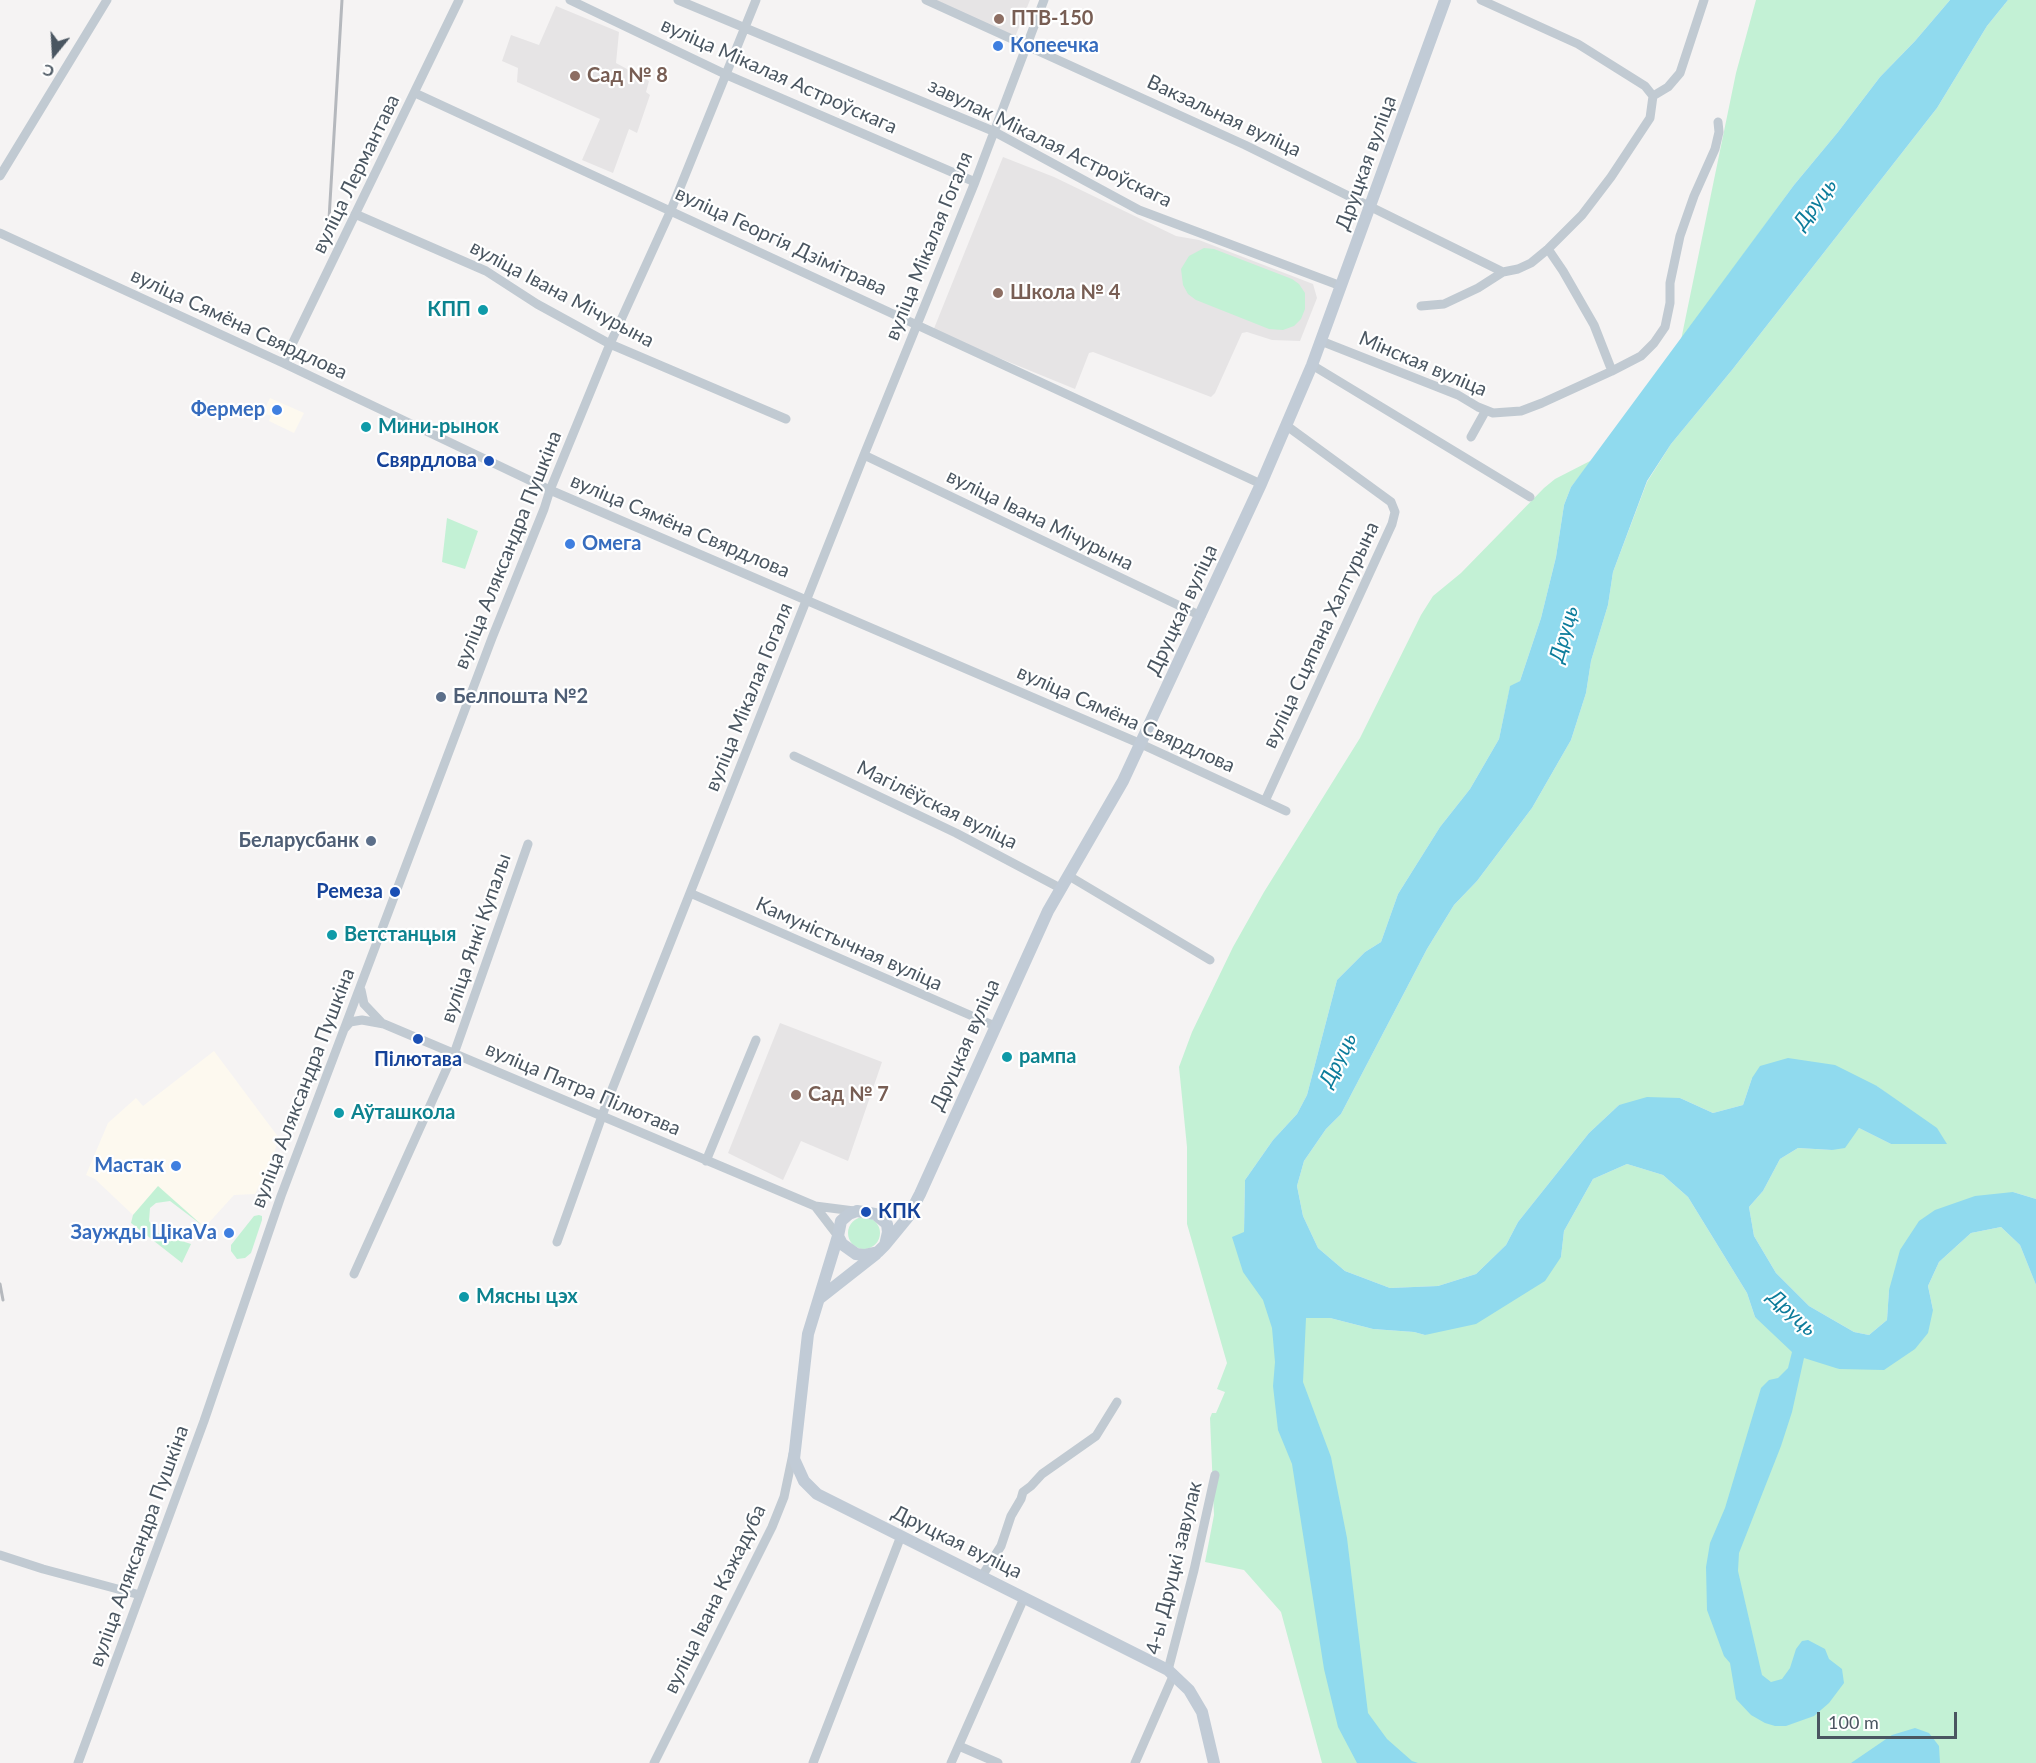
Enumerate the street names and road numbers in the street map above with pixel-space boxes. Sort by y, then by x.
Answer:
street label: вуліца Мікалая Астроўскага [657,13,901,139]
street label: Вакзальная вуліца [1143,70,1305,162]
street label: завулак Мікалая Астроўскага [924,73,1176,213]
street label: вуліца Лермантава [307,91,405,257]
street label: Друцкая вуліца [1330,92,1402,234]
street label: вуліца Мікалая Гогаля [880,148,978,344]
street label: вуліца Георгія Дзімітрава [671,181,891,301]
street label: вуліца Івана Мічурына [466,235,658,353]
street label: вуліца Сямёна Свярдлова [127,263,351,385]
street label: Мінская вуліца [1355,326,1491,402]
street label: вуліца Аляксандра Пушкіна [449,427,567,673]
street label: вуліца Івана Мічурына [943,464,1137,576]
street label: вуліца Сямёна Свярдлова [567,469,793,583]
street label: вуліца Сцяпана Халтурына [1258,518,1384,752]
street label: Друцкая вуліца [1141,541,1223,679]
street label: вуліца Мікалая Гогаля [700,599,798,795]
street label: вуліца Сямёна Свярдлова [1013,660,1239,778]
street label: Магілёўская вуліца [853,756,1021,854]
street label: вуліца Янкі Купалы [436,850,516,1026]
street label: Камуністычная вуліца [752,892,946,996]
street label: вуліца Аляксандра Пушкіна [246,965,360,1211]
street label: Друцкая вуліца [925,975,1005,1115]
street label: вуліца Пятра Пілютава [482,1037,684,1141]
street label: вуліца Аляксандра Пушкіна [84,1422,194,1670]
street label: 4-ы Друцкі завулак [1141,1479,1207,1657]
street label: Друцкая вуліца [888,1500,1026,1584]
street label: вуліца Івана Кажадуба [659,1501,771,1697]

